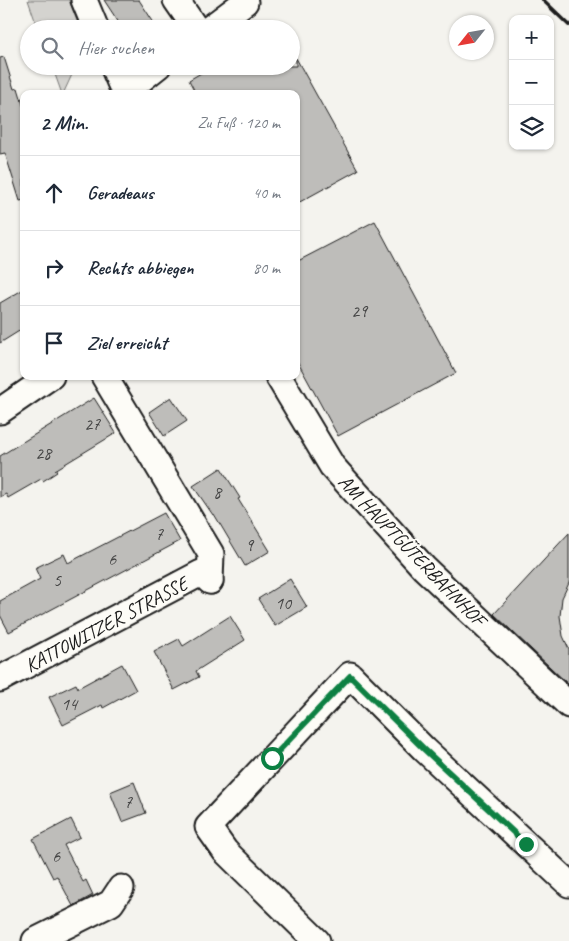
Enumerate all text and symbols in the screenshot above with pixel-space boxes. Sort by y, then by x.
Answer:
north arrow [449,15,494,60]
map controls [509,15,554,150]
button: + [509,15,554,60]
search box [20,20,300,75]
icon: search [38,34,66,62]
text: Hier suchen [78,36,154,60]
button: − [509,60,554,105]
button: layers [509,105,554,150]
text: 2 Min. [40,110,88,136]
text: Zu Fuß · 120 m [197,113,280,133]
icon: ahead [40,179,68,207]
text: Geradeaus [87,181,154,205]
text: 40 m [253,183,280,203]
icon: right [40,254,68,282]
text: Rechts abbiegen [87,256,193,280]
text: 80 m [253,258,280,278]
house number: 29 [351,300,369,322]
icon: arrive [40,329,68,357]
text: Ziel erreicht [87,331,167,355]
house number: 27 [84,413,101,435]
house number: 28 [35,442,53,464]
street label: AM HAUPTGÜTERBAHNHOF [333,469,493,634]
house number: 8 [213,481,223,503]
house number: 7 [155,523,164,545]
house number: 9 [245,534,255,556]
house number: 6 [108,548,117,570]
house number: 5 [53,569,62,591]
street label: KATTOWITZER STRASSE [21,570,195,678]
house number: 10 [275,592,293,614]
house number: 14 [61,693,79,715]
route start [261,747,284,770]
house number: 7 [124,791,133,813]
route end [515,833,538,856]
house number: 6 [52,845,61,867]

